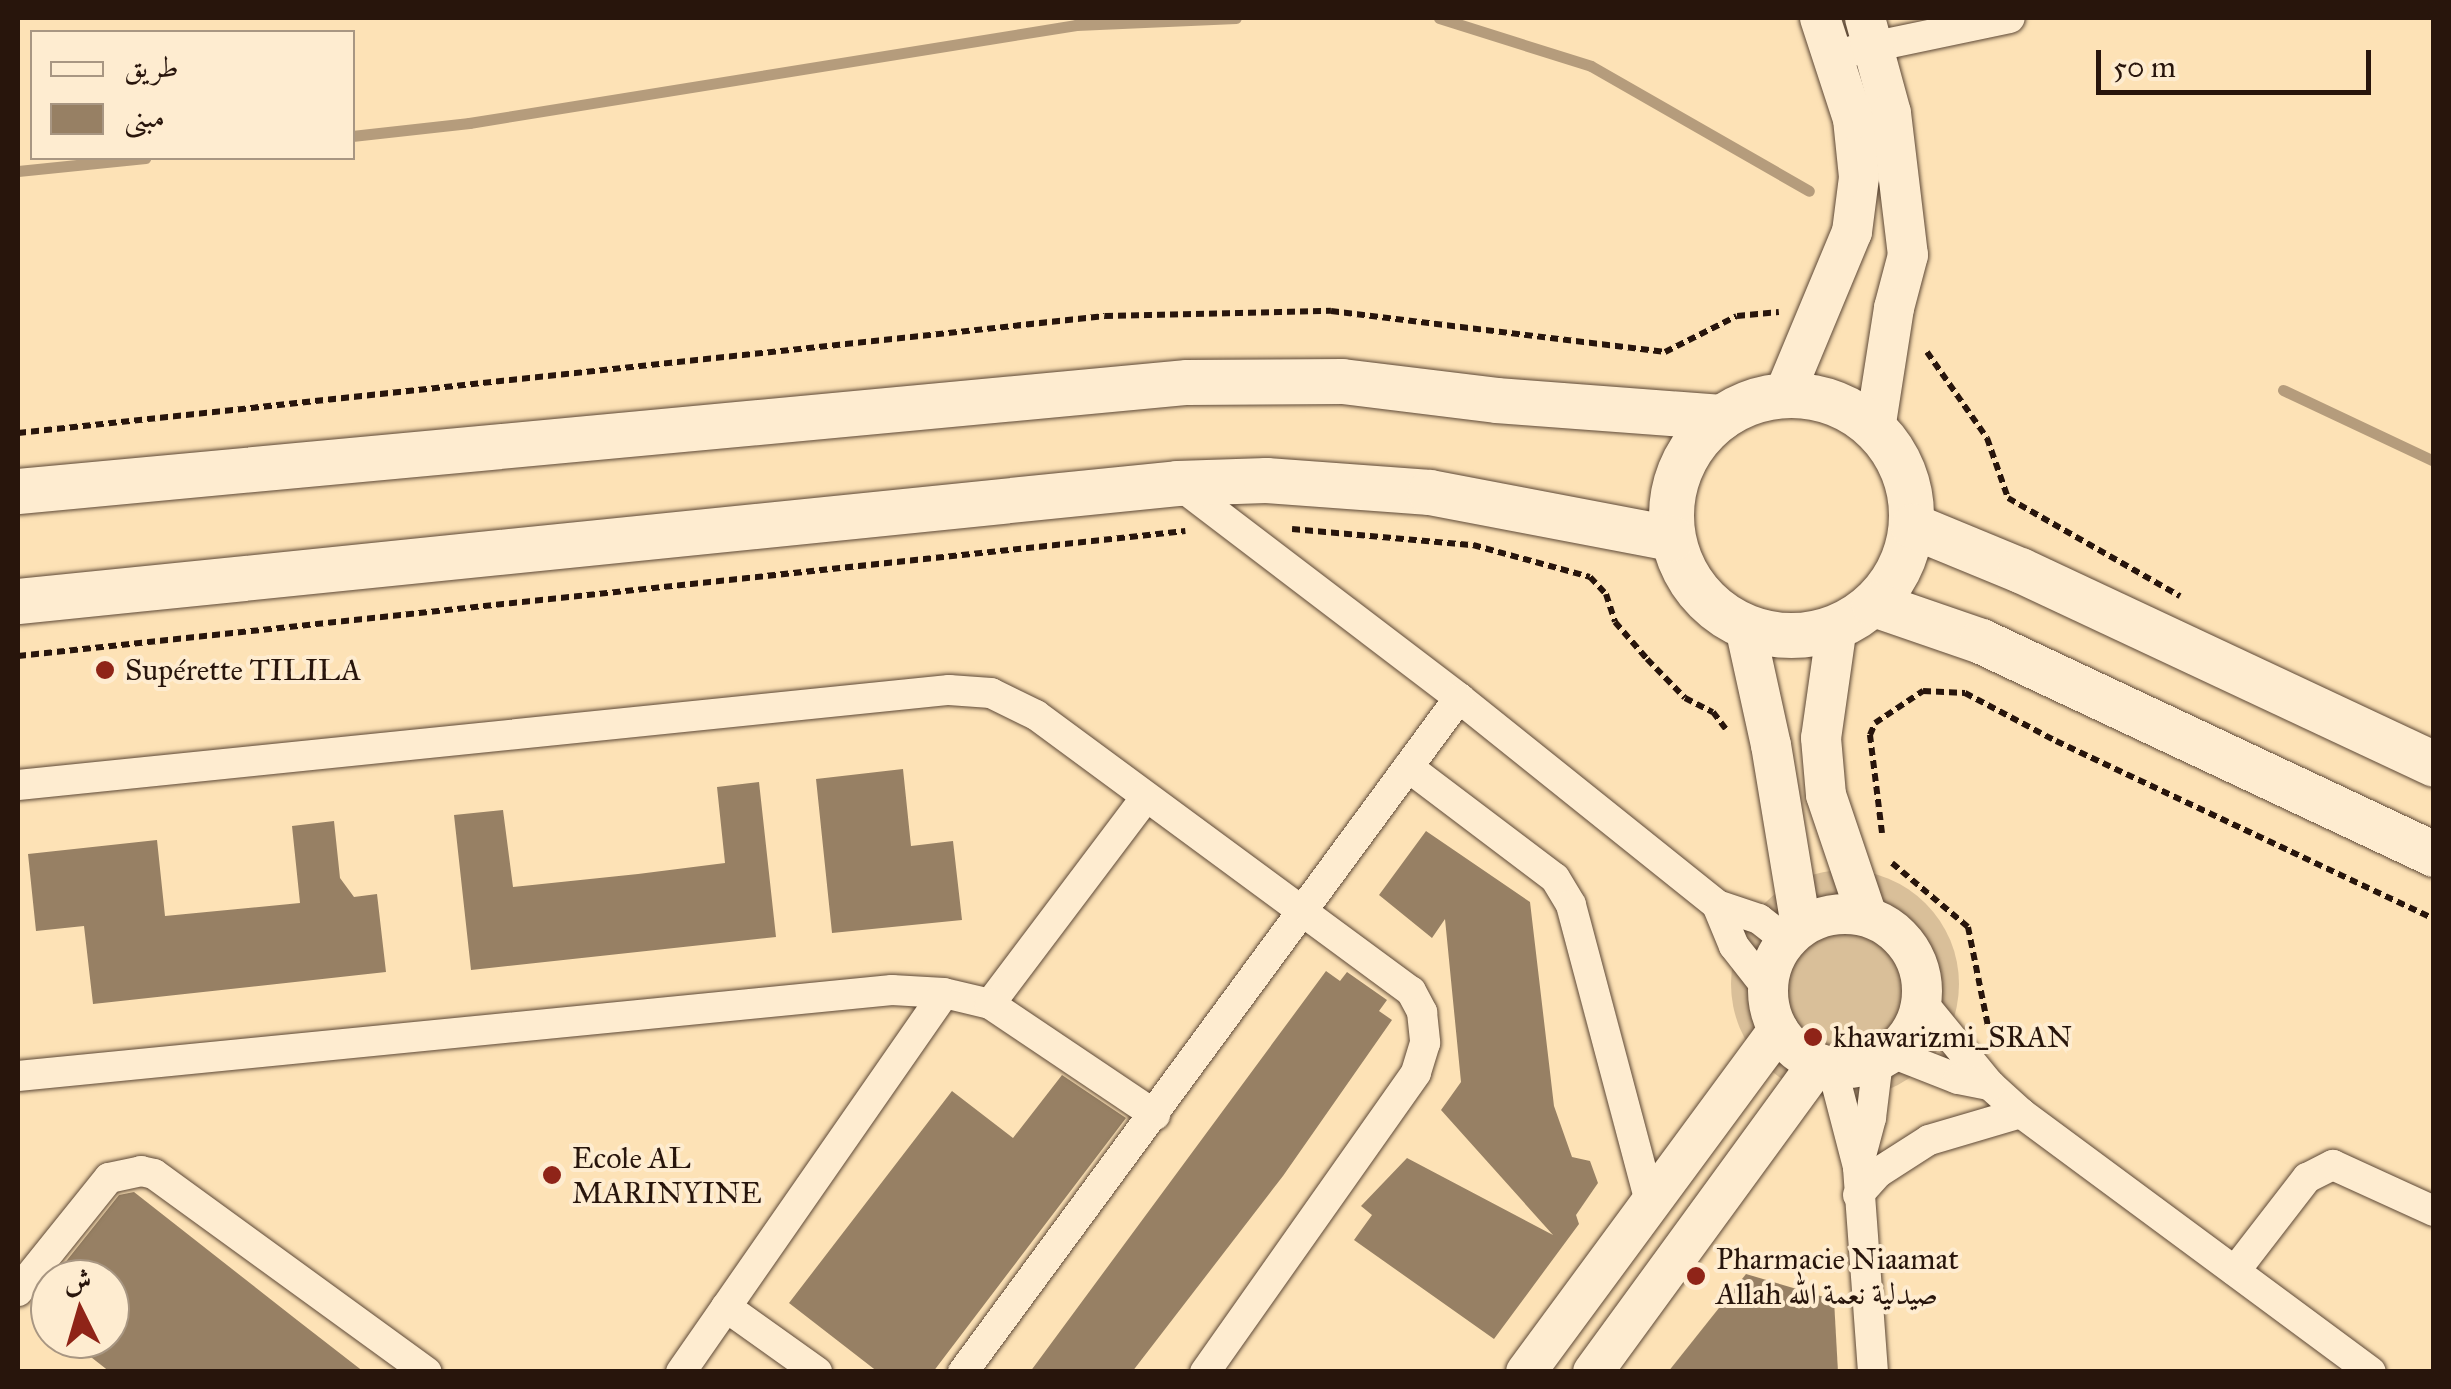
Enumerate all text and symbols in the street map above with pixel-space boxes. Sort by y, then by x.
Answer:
legend [30,30,355,160]
scale bar [2101,30,2376,92]
text: طريق [124,49,179,85]
text: 50 m [2113,49,2176,85]
text: مبنى [124,99,165,135]
place label: Supérette TILILA [125,652,361,688]
marker: Supérette TILILA [94,659,116,681]
place label: khawarizmi_SRAN [1833,1019,2072,1055]
marker: khawarizmi_SRAN [1802,1026,1824,1048]
place label: Ecole AL MARINYINE [572,1140,762,1210]
marker: Ecole AL MARINYINE [541,1164,563,1186]
place label: Pharmacie Niaamat Allah صيدلية نعمة الله [1716,1241,1959,1312]
north arrow [30,1259,130,1359]
text: ش [62,1262,93,1299]
marker: Pharmacie Niaamat Allah صيدلية نعمة الله [1685,1265,1707,1287]

